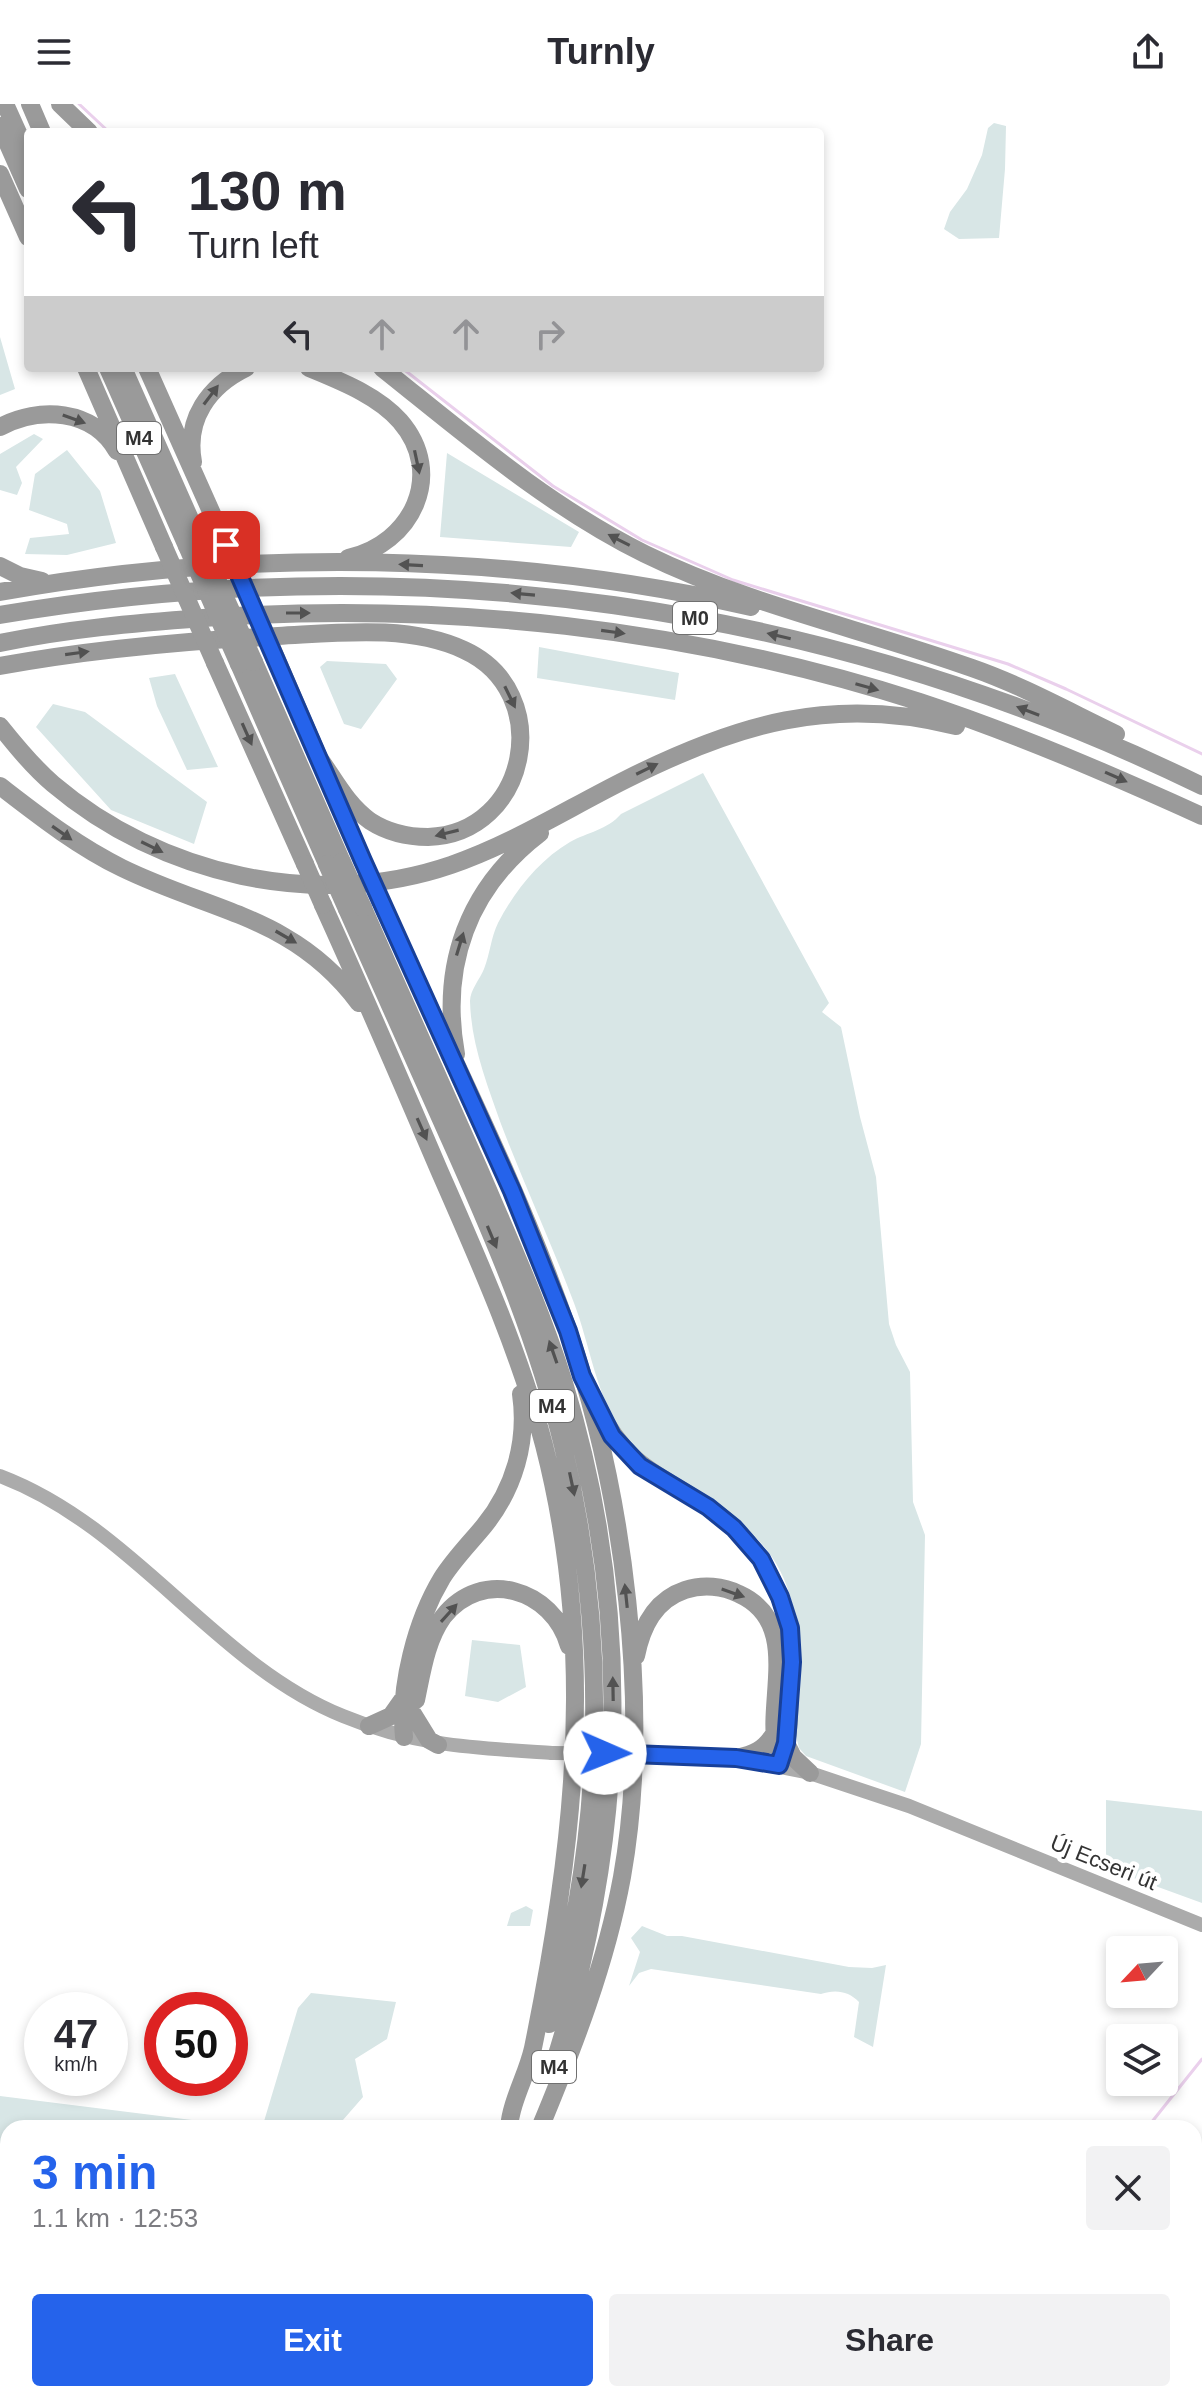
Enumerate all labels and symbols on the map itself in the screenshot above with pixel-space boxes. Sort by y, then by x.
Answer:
one-way arrow [202,385,218,406]
one-way arrow [62,413,86,426]
road number: M4 [117,422,161,454]
one-way arrow [411,450,424,475]
pin [192,511,260,579]
one-way arrow [608,534,631,547]
one-way arrow [398,559,423,572]
one-way arrow [510,587,535,600]
road number: M0 [673,602,717,634]
one-way arrow [286,607,311,619]
one-way arrow [601,626,626,639]
one-way arrow [766,629,791,641]
one-way arrow [65,646,90,659]
one-way arrow [855,681,880,693]
one-way arrow [503,686,517,709]
one-way arrow [1016,704,1040,717]
one-way arrow [240,722,253,746]
one-way arrow [636,762,659,776]
one-way arrow [1105,771,1128,784]
one-way arrow [52,825,73,840]
one-way arrow [434,827,459,840]
one-way arrow [141,840,164,853]
one-way arrow [275,929,297,943]
one-way arrow [455,932,467,956]
one-way arrow [415,1118,428,1141]
one-way arrow [486,1225,499,1249]
one-way arrow [547,1340,559,1364]
road number: M4 [530,1390,574,1422]
one-way arrow [566,1472,579,1497]
one-way arrow [619,1583,632,1608]
one-way arrow [721,1587,745,1599]
one-way arrow [440,1603,457,1623]
one-way arrow [606,1676,619,1701]
position arrow [563,1711,647,1795]
street label: Új Ecseri út [1047,1830,1161,1895]
one-way arrow [576,1864,588,1889]
north arrow [1106,1936,1178,2008]
speed limit sign: 50 [144,1992,248,2096]
road number: M4 [532,2051,576,2083]

